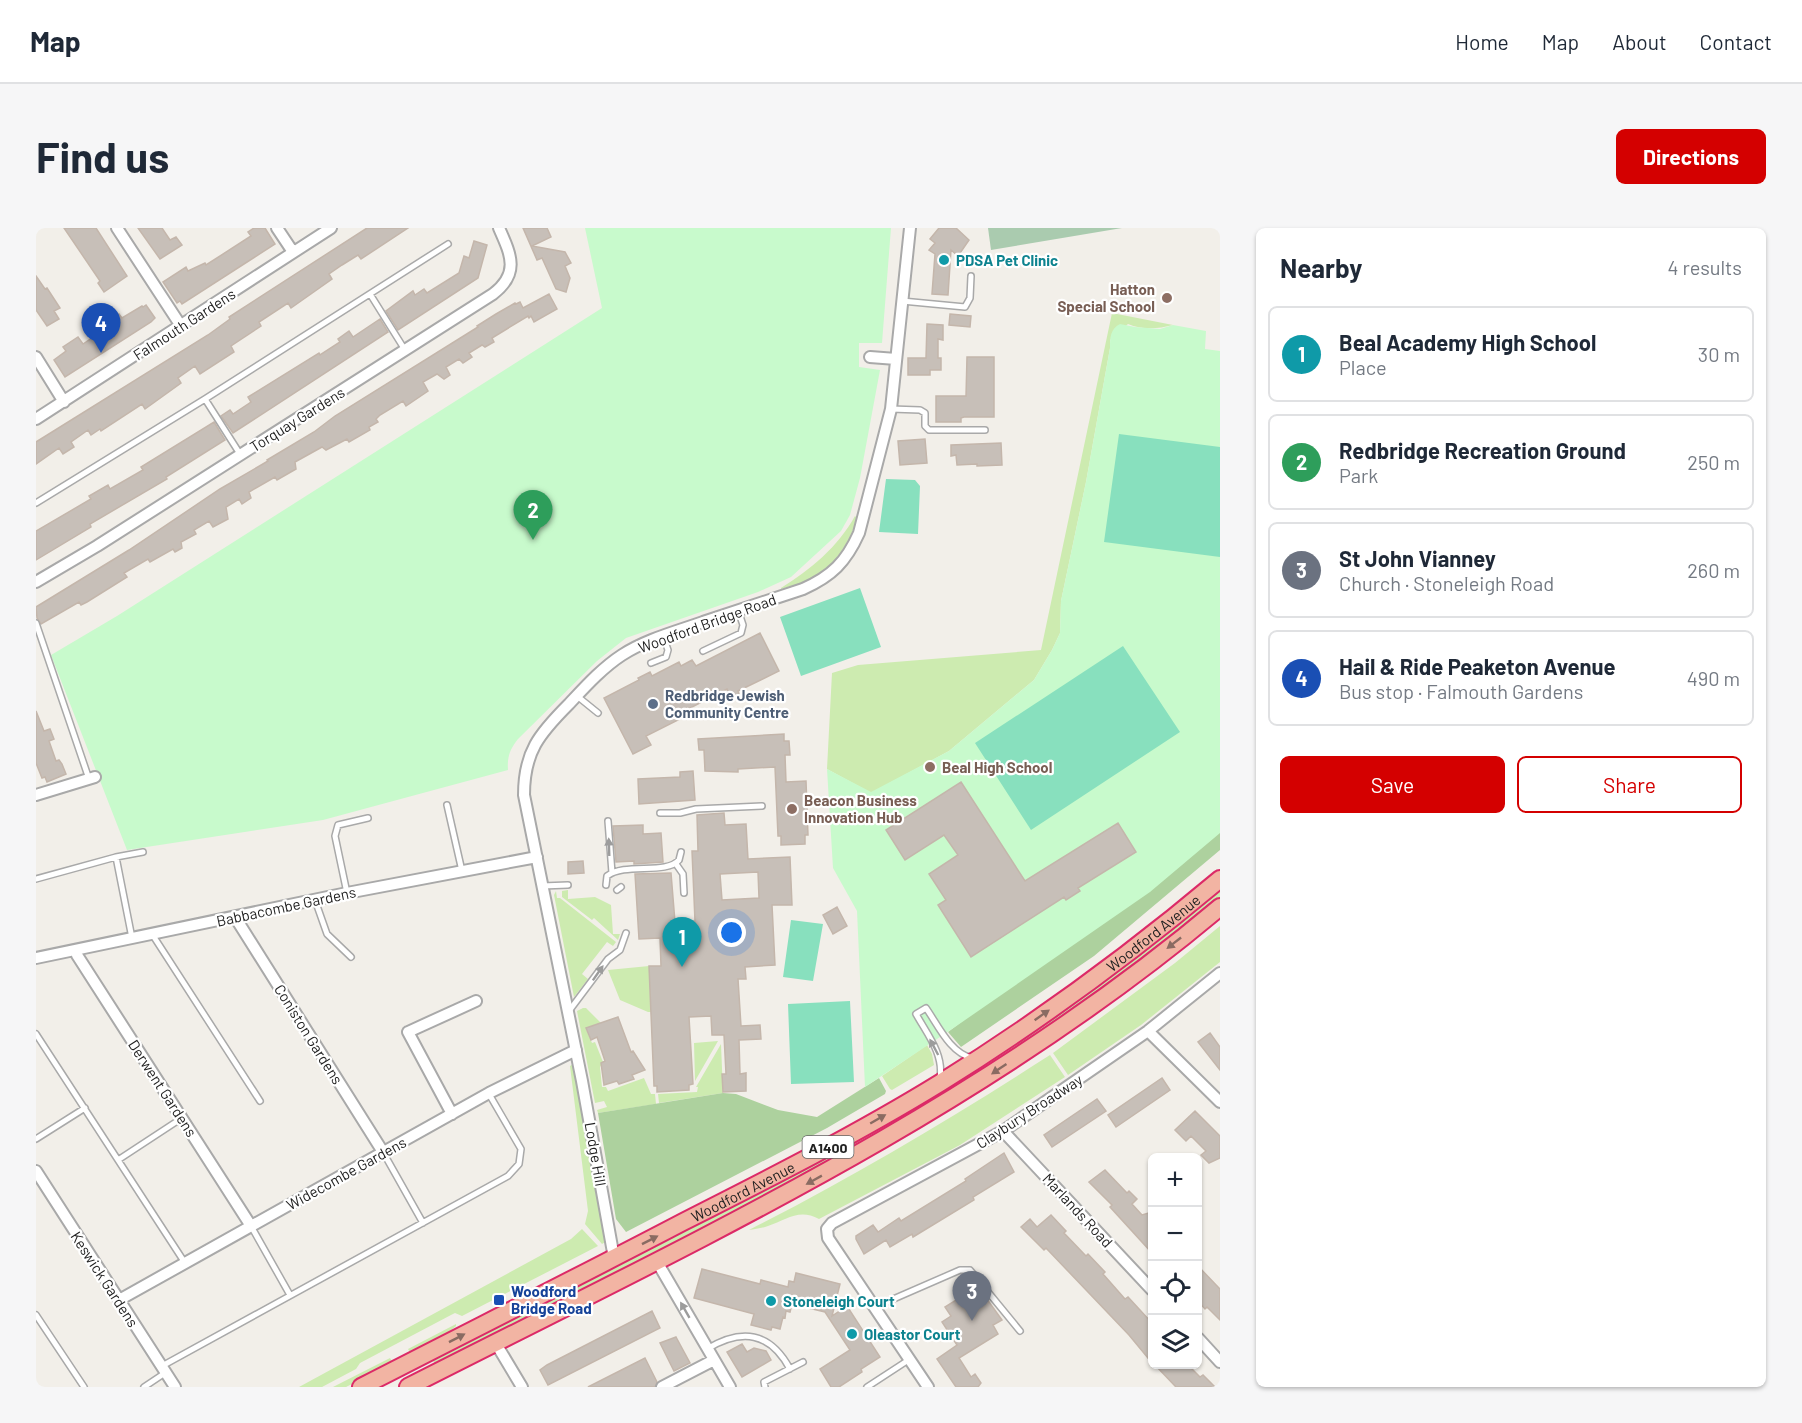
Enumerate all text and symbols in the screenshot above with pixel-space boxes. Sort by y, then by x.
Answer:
text: Map [30,24,81,58]
text: Home [1455,29,1509,54]
text: Map [1542,29,1579,54]
text: About [1612,29,1667,54]
text: Contact [1700,29,1772,54]
button: Directions [1616,129,1766,184]
text: Find us [36,131,169,181]
place label: PDSA Pet Clinic [956,251,1058,269]
text: Nearby [1280,252,1362,283]
marker: PDSA Pet Clinic [937,253,951,267]
text: 4 results [1667,255,1742,279]
place label: Hatton Special School [1057,280,1155,315]
street label: Falmouth Gardens [130,284,238,364]
marker: Hatton Special School [1160,291,1174,305]
pin: 4 [82,304,120,353]
text: Beal Academy High School [1339,329,1596,355]
text: 1 [1298,342,1305,366]
text: 30 m [1698,342,1740,366]
text: Place [1339,355,1387,379]
street label: Torquay Gardens [246,383,348,455]
text: Redbridge Recreation Ground [1339,437,1626,463]
text: 2 [1296,450,1307,474]
text: 250 m [1687,450,1740,474]
text: Park [1339,463,1378,487]
pin: 2 [514,490,552,540]
text: St John Vianney [1339,545,1496,571]
text: 3 [1296,558,1307,582]
text: 260 m [1687,558,1740,582]
text: Church · Stoneleigh Road [1339,571,1554,595]
street label: Woodford Bridge Road [636,590,778,656]
text: Hail & Ride Peaketon Avenue [1339,653,1615,679]
text: 4 [1295,666,1308,690]
text: 490 m [1687,666,1740,690]
text: Bus stop · Falmouth Gardens [1339,679,1583,703]
place label: Redbridge Jewish Community Centre [665,686,789,721]
marker: Redbridge Jewish Community Centre [646,697,660,711]
button: Save [1280,756,1505,813]
button: Share [1517,756,1742,813]
place label: Beal High School [942,758,1052,776]
marker: Beal High School [923,760,937,774]
place label: Beacon Business Innovation Hub [804,791,917,826]
marker: Beacon Business Innovation Hub [785,802,799,816]
one-way arrow [604,838,614,857]
street label: Babbacombe Gardens [215,882,357,930]
street label: Woodford Avenue [1103,890,1204,975]
pin: 1 [662,918,702,967]
your location [717,918,746,947]
one-way arrow [1167,937,1182,949]
one-way arrow [592,965,604,981]
street label: Coniston Gardens [271,981,347,1087]
one-way arrow [1034,1009,1050,1021]
street label: Derwent Gardens [125,1036,201,1140]
one-way arrow [929,1038,939,1055]
one-way arrow [991,1064,1007,1075]
street label: Claybury Broadway [973,1070,1086,1152]
one-way arrow [870,1114,887,1124]
street label: Lodge Hill [582,1121,610,1187]
street label: Widecombe Gardens [283,1133,409,1213]
road number: A1400 [802,1136,854,1158]
map controls [1148,1153,1202,1369]
button: + [1148,1153,1202,1207]
street label: Woodford Avenue [688,1157,798,1225]
street label: Marlands Road [1039,1169,1117,1251]
one-way arrow [805,1174,822,1184]
button: − [1148,1207,1202,1261]
street label: Keswick Gardens [67,1228,143,1330]
one-way arrow [641,1235,658,1245]
button: locate [1148,1261,1202,1315]
pin: 3 [952,1272,992,1321]
place label: Woodford Bridge Road [511,1282,592,1317]
place label: Stoneleigh Court [783,1292,895,1310]
marker: Woodford Bridge Road [492,1293,506,1307]
marker: Stoneleigh Court [764,1294,778,1308]
one-way arrow [680,1301,690,1318]
button: layers [1148,1315,1202,1369]
place label: Oleastor Court [864,1325,961,1343]
marker: Oleastor Court [845,1327,859,1341]
one-way arrow [449,1333,466,1343]

